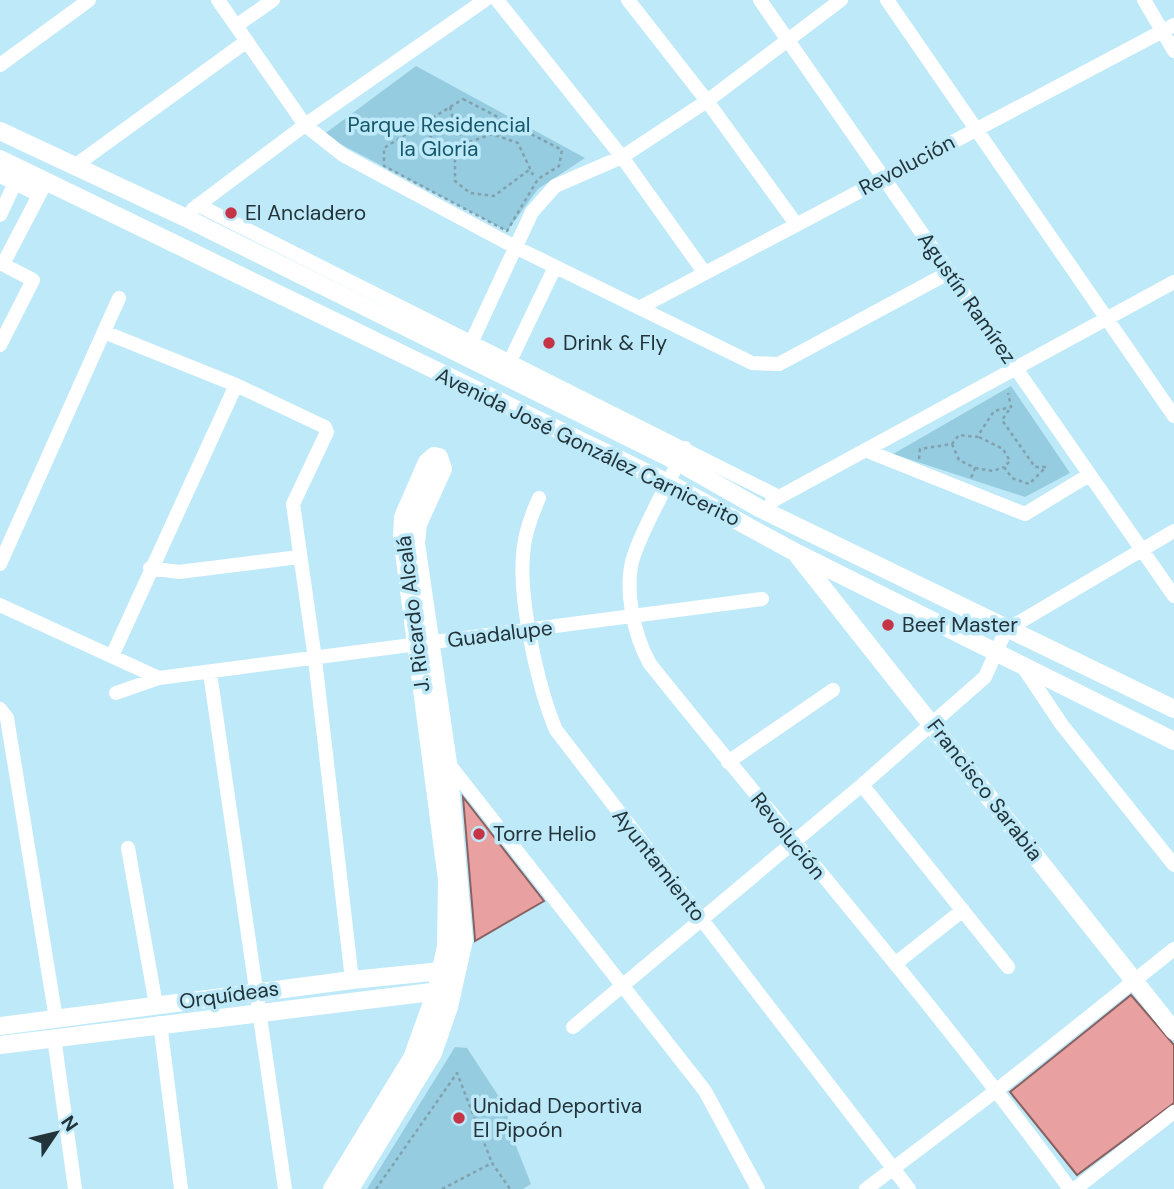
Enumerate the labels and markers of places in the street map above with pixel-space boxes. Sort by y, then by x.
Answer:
place label: El Ancladero [245,199,366,227]
marker: El Ancladero [223,205,239,221]
place label: Drink & Fly [563,329,667,357]
marker: Drink & Fly [541,335,557,351]
place label: Beef Master [902,611,1018,639]
marker: Beef Master [880,617,896,633]
place label: Torre Helio [493,820,596,848]
marker: Torre Helio [471,826,487,842]
place label: Unidad Deportiva El Pipoón [473,1092,642,1144]
marker: Unidad Deportiva El Pipoón [451,1110,467,1126]

